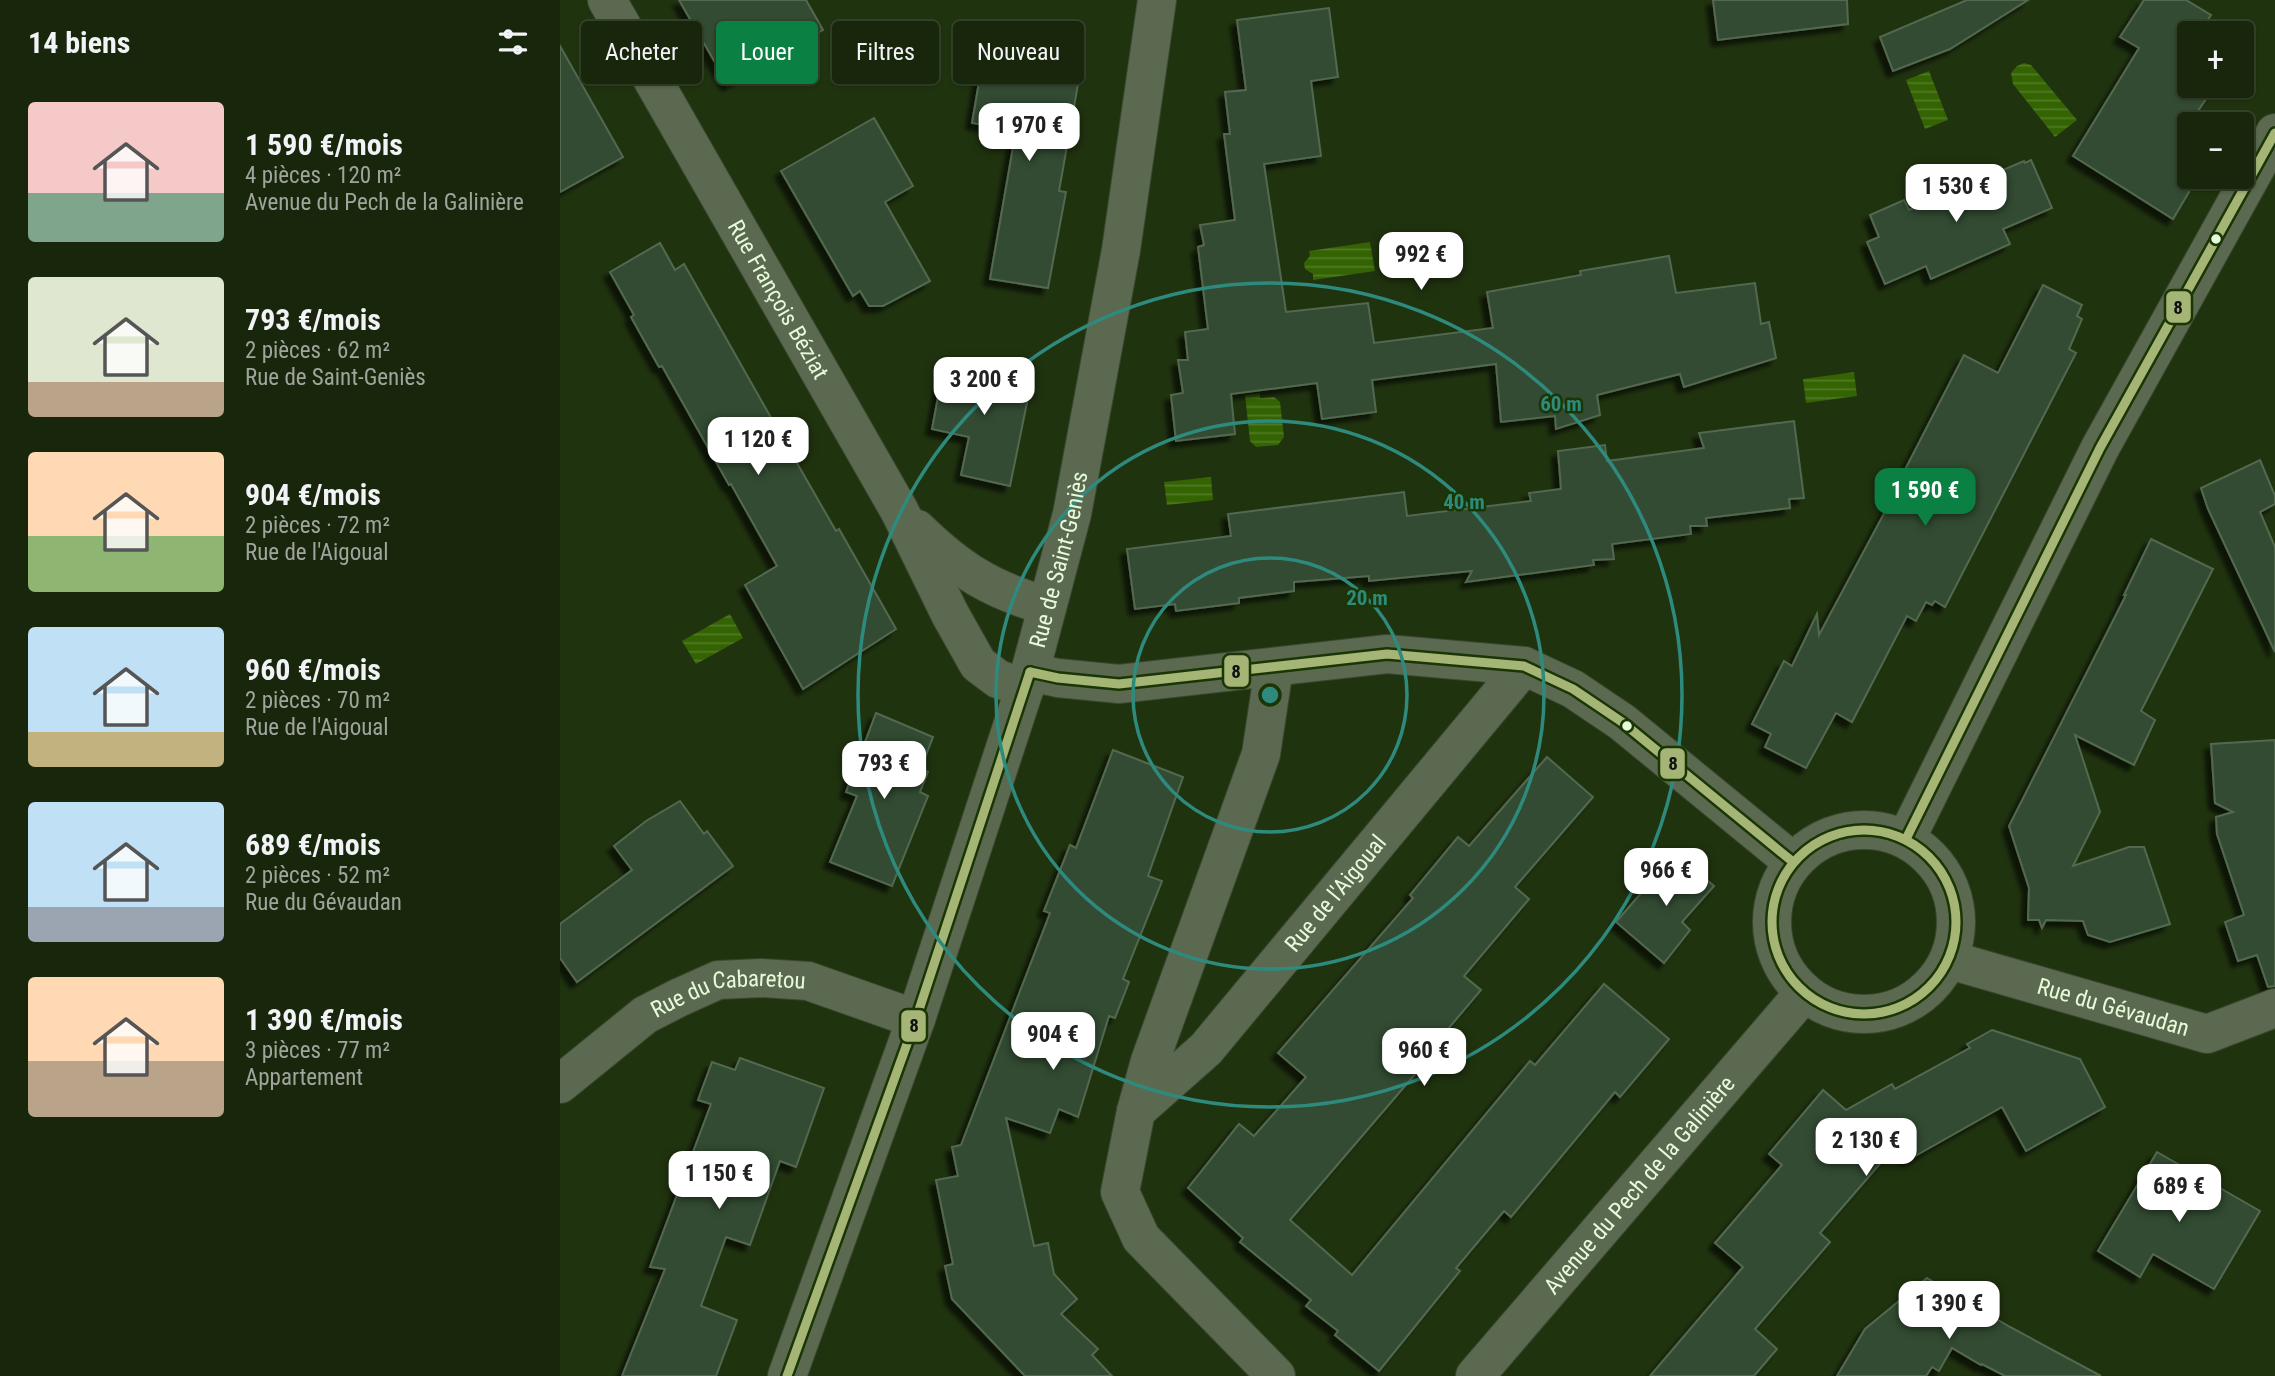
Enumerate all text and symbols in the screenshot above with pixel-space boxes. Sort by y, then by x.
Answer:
chip: Acheter [581,21,702,84]
chip: Louer [716,21,818,84]
chip: Filtres [832,21,939,84]
chip: Nouveau [953,21,1084,84]
map controls [2177,21,2254,189]
button: + [2177,21,2254,98]
icon: filters [494,23,532,61]
text: 14 biens [28,25,130,60]
pin: 1 970 € [964,104,1094,163]
text: 1 970 € [995,112,1063,139]
button: − [2177,112,2254,189]
text: 1 590 €/mois [245,127,403,162]
icon: home [84,130,168,214]
text: 4 pièces · 120 m² [245,162,401,189]
pin: 1 530 € [1891,164,2021,224]
text: 1 530 € [1922,173,1990,200]
text: Avenue du Pech de la Galinière [245,189,524,216]
street label: Rue François Béziat [722,215,834,384]
pin: 992 € [1372,232,1470,292]
unlabelled marker [2209,232,2223,246]
text: 992 € [1395,241,1447,268]
line badge: 8 [2165,290,2192,324]
text: 8 [2173,296,2183,319]
text: 793 €/mois [245,302,381,337]
icon: home [84,305,168,389]
text: 2 pièces · 62 m² [245,337,390,364]
pin: 3 200 € [919,358,1049,417]
text: Rue de Saint-Geniès [245,364,426,391]
text: 3 200 € [950,366,1018,393]
text: 60 m [1540,392,1582,416]
pin: 1 120 € [693,418,823,477]
text: 1 120 € [724,426,792,453]
pin: 1 590 € [1860,468,1990,528]
street label: Rue de Saint-Geniès [1024,469,1094,651]
text: 904 €/mois [245,477,381,512]
text: 1 590 € [1891,477,1959,504]
icon: home [84,480,168,564]
text: 40 m [1443,490,1485,514]
text: 2 pièces · 72 m² [245,512,390,539]
text: Rue de l'Aigoual [245,539,389,566]
text: 20 m [1346,586,1388,610]
text: 960 €/mois [245,652,381,687]
line badge: 8 [1223,654,1250,688]
icon: home [84,655,168,739]
text: 8 [1231,660,1241,683]
centre of rings [1258,683,1282,707]
text: 2 pièces · 70 m² [245,687,390,714]
text: Rue de l'Aigoual [245,714,389,741]
unlabelled marker [1620,719,1634,733]
pin: 793 € [835,742,933,801]
line badge: 8 [1659,747,1686,780]
text: 793 € [858,750,910,777]
text: 8 [1668,752,1678,775]
text: 689 €/mois [245,827,381,862]
icon: home [84,830,168,914]
street label: Rue de l'Aigoual [1279,830,1392,957]
pin: 966 € [1617,848,1715,908]
text: 966 € [1640,857,1692,884]
text: 2 pièces · 52 m² [245,862,390,889]
text: Rue du Gévaudan [245,889,402,916]
street label: Rue du Cabaretou [646,965,806,1024]
street label: Rue du Gévaudan [2034,973,2192,1042]
text: 1 390 €/mois [245,1002,403,1037]
icon: home [84,1005,168,1089]
line badge: 8 [900,1009,927,1043]
pin: 904 € [1004,1012,1102,1072]
text: 8 [909,1014,919,1037]
text: 904 € [1027,1021,1079,1048]
pin: 960 € [1375,1028,1473,1088]
text: 3 pièces · 77 m² [245,1037,390,1064]
text: 960 € [1398,1037,1450,1064]
text: Appartement [245,1064,363,1091]
street label: Avenue du Pech de la Galinière [1539,1071,1741,1300]
pin: 2 130 € [1801,1118,1931,1178]
text: 2 130 € [1832,1127,1900,1154]
pin: 1 150 € [654,1152,784,1211]
text: 1 150 € [685,1160,753,1187]
pin: 689 € [2130,1164,2228,1224]
text: 689 € [2153,1173,2205,1200]
pin: 1 390 € [1884,1282,2014,1341]
text: 1 390 € [1915,1290,1983,1317]

